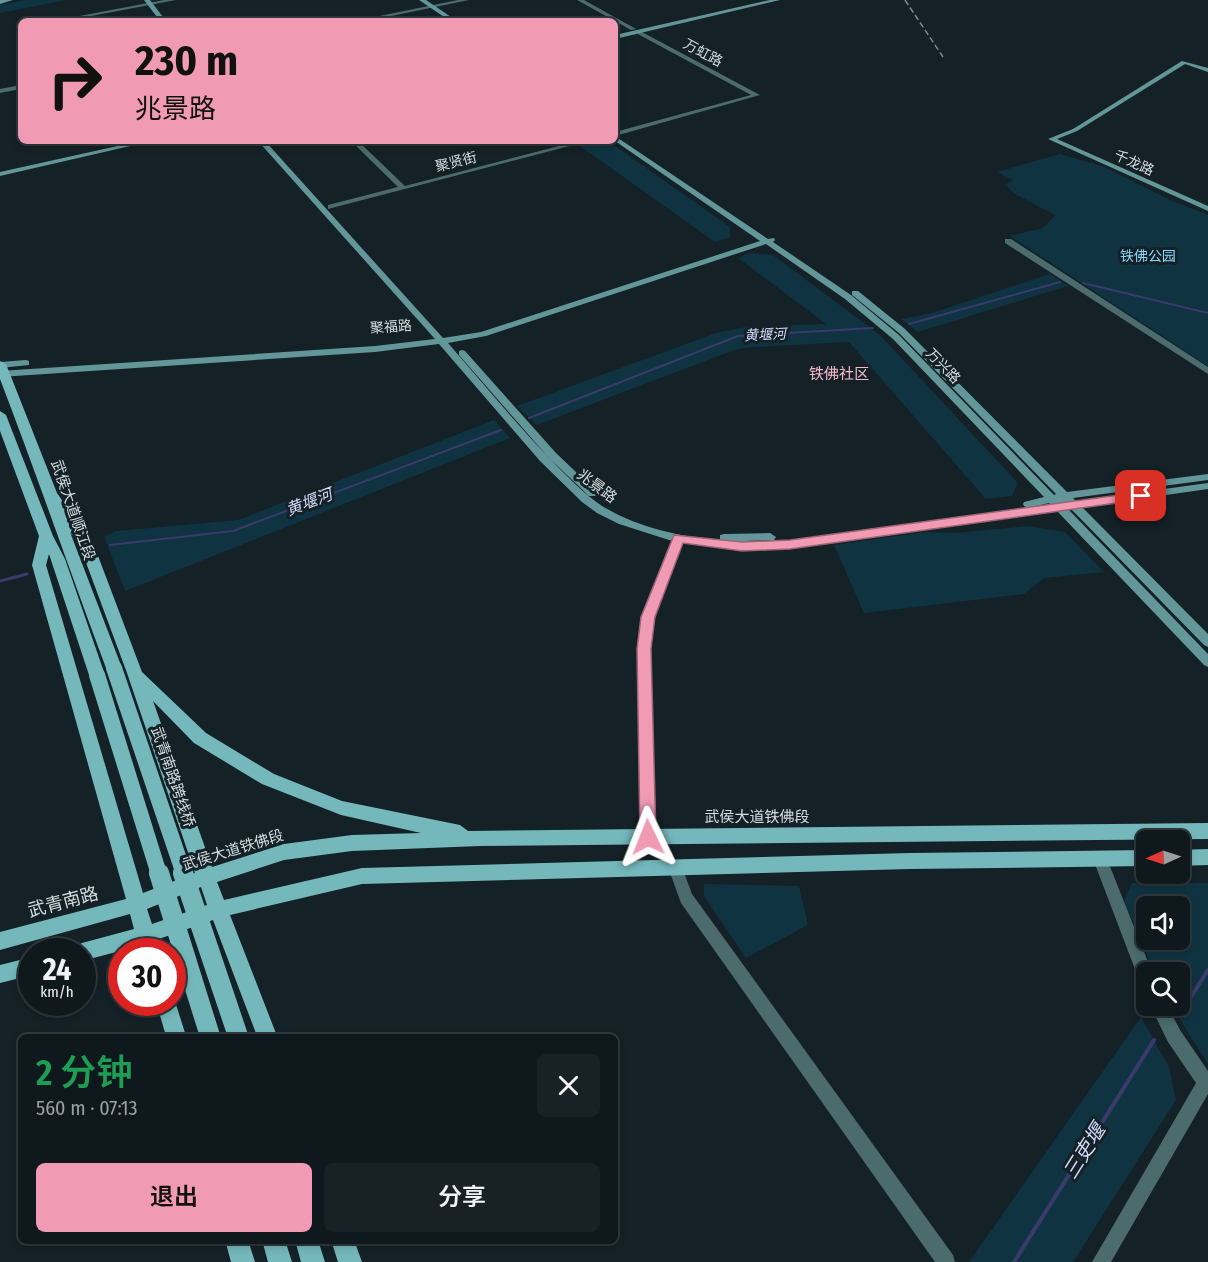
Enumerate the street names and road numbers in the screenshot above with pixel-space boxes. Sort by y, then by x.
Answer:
street label: 万虹路 [680,36,726,70]
street label: 千龙路 [1111,147,1157,179]
street label: 聚贤街 [434,149,478,175]
street label: 聚福路 [369,317,413,337]
street label: 万兴路 [922,345,964,387]
street label: 武侯大道顺江段 [47,457,99,563]
street label: 兆景路 [574,465,620,507]
street label: 武青南路跨线桥 [147,724,199,830]
street label: 武侯大道铁佛段 [704,808,810,826]
street label: 武侯大道铁佛段 [180,826,286,874]
street label: 武青南路 [25,882,101,922]

